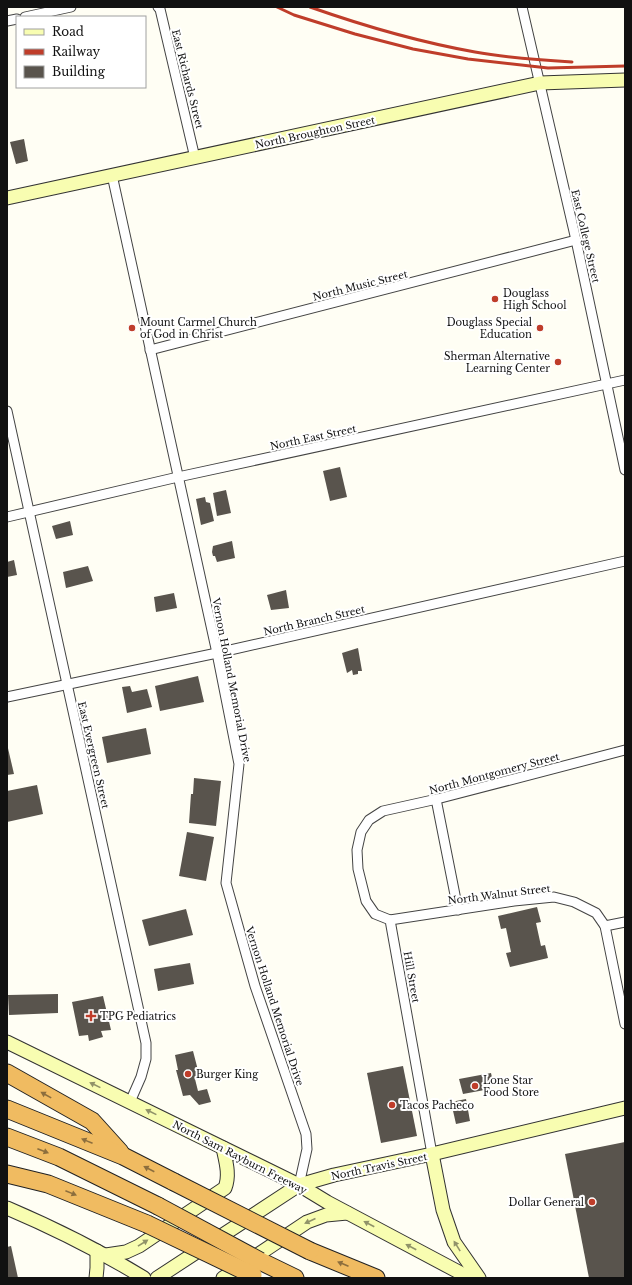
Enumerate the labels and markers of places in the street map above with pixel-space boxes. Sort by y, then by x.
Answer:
place label: Douglass High School [503,287,566,312]
marker: Douglass High School [490,294,500,304]
place label: Mount Carmel Church of God in Christ [140,316,257,341]
place label: Douglass Special Education [447,316,532,341]
marker: Mount Carmel Church of God in Christ [127,323,137,333]
marker: Douglass Special Education [535,323,545,333]
place label: Sherman Alternative Learning Center [444,350,550,375]
marker: Sherman Alternative Learning Center [553,357,563,367]
marker: TPG Pediatrics [85,1010,97,1022]
place label: TPG Pediatrics [100,1010,177,1023]
place label: Burger King [196,1068,259,1081]
marker: Burger King [183,1069,193,1079]
place label: Lone Star Food Store [483,1074,539,1099]
marker: Lone Star Food Store [470,1081,480,1091]
place label: Tacos Pacheco [400,1099,474,1112]
marker: Tacos Pacheco [387,1100,397,1110]
place label: Dollar General [509,1196,584,1209]
marker: Dollar General [587,1197,597,1207]

